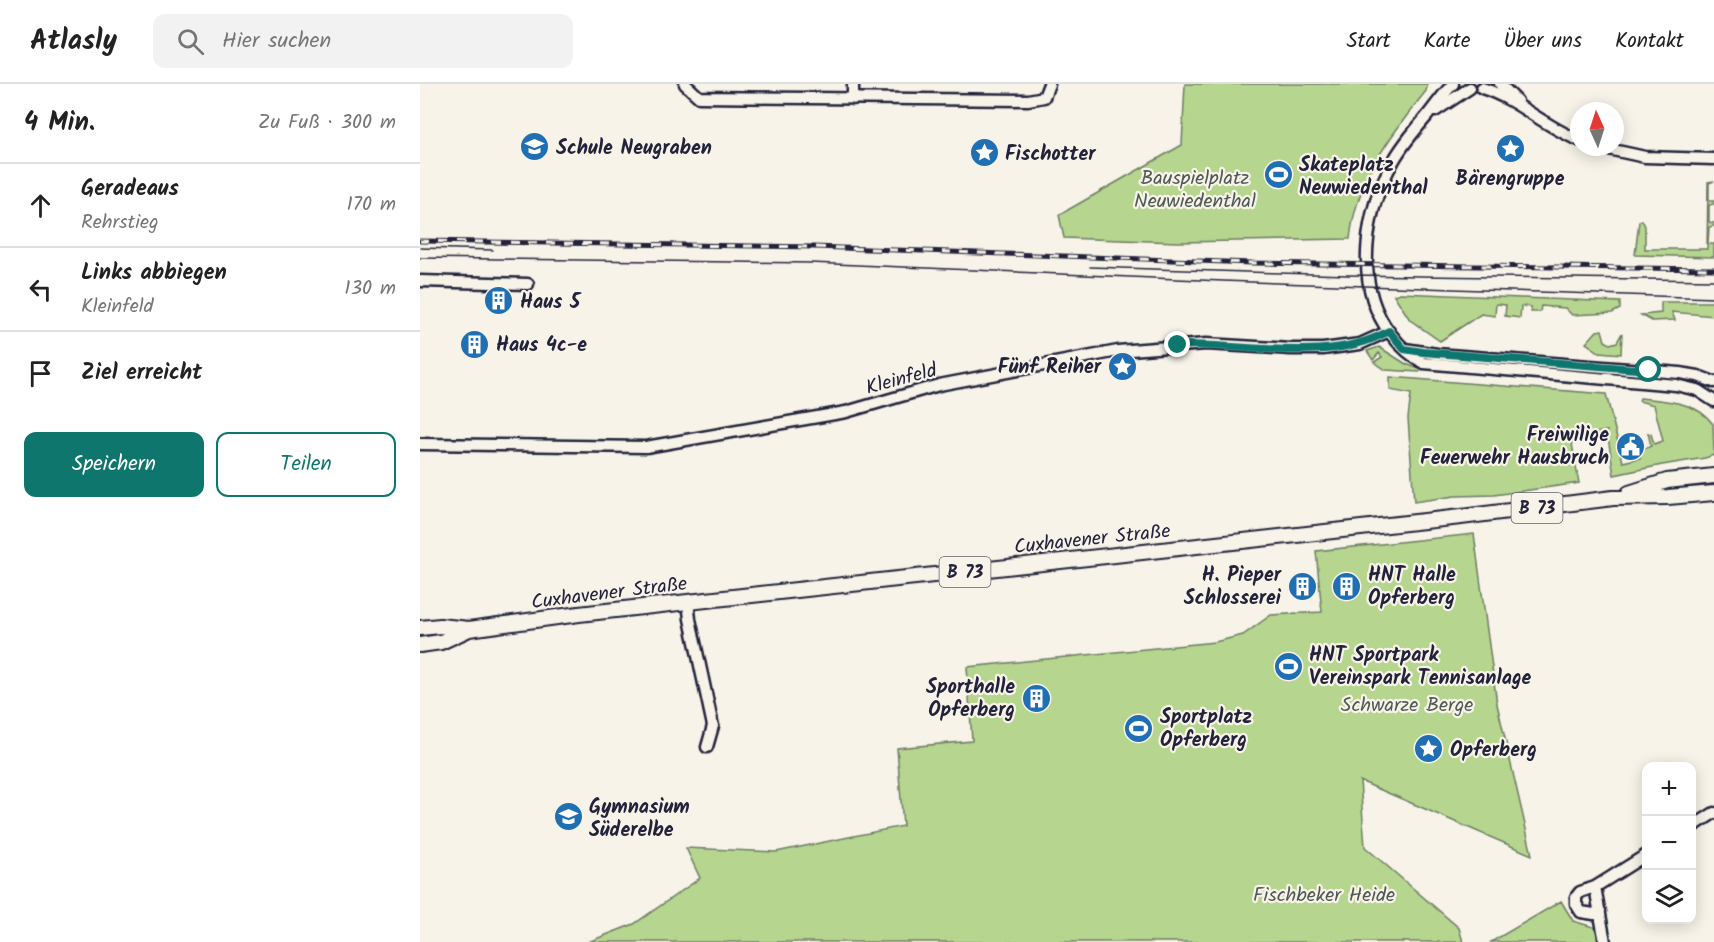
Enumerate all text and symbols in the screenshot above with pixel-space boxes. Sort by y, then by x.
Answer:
search box [153,14,573,68]
text: Atlasly [30,19,117,64]
text: Hier suchen [222,24,331,59]
icon: search [174,25,207,58]
text: Start [1346,25,1391,58]
text: Karte [1424,25,1470,58]
text: Über uns [1503,25,1582,58]
text: Kontakt [1615,25,1684,58]
text: 4 Min. [24,102,95,144]
north arrow [1570,102,1624,156]
text: Zu Fuß · 300 m [258,107,396,139]
school or university icon: Schule Neugraben [519,131,551,163]
place icon: Bärengruppe [1494,132,1526,164]
place label: Schule Neugraben [556,133,712,165]
place icon: Fischotter [968,137,1000,169]
place label: Fischotter [1005,139,1096,171]
place label: Skateplatz Neuwiedenthal [1299,150,1428,205]
sports icon: Skateplatz Neuwiedenthal [1262,159,1294,191]
park label: Bauspielplatz Neuwiedenthal [1134,163,1256,218]
place label: Bärengruppe [1456,164,1565,196]
text: Geradeaus [81,172,179,207]
icon: ahead [24,189,57,222]
text: 170 m [347,189,396,221]
text: Rehrstieg [81,207,159,239]
text: Links abbiegen [81,256,227,291]
icon: left [24,273,57,306]
text: 130 m [344,273,396,305]
building icon: Haus 5 [483,285,515,317]
place label: Haus 5 [520,287,582,319]
text: Kleinfeld [81,291,154,323]
building icon: Haus 4c-e [459,328,491,360]
place label: Haus 4c-e [496,330,587,362]
route end [1164,331,1190,357]
place icon: Fünf Reiher [1106,350,1138,382]
place label: Fünf Reiher [998,352,1102,384]
street label: Kleinfeld [862,355,942,405]
text: Ziel erreicht [81,356,202,391]
route start [1635,356,1661,382]
icon: arrive [24,357,57,390]
place label: Freiwilige Feuerwehr Hausbruch [1420,420,1609,475]
public building icon: Freiwilige Feuerwehr Hausbruch [1614,430,1646,462]
button: Speichern [24,432,204,497]
button: Teilen [216,432,396,497]
road number: B 73 [1512,493,1562,523]
street label: Cuxhavener Straße [1012,516,1172,564]
road number: B 73 [940,557,990,587]
place label: H. Pieper Schlosserei [1184,560,1282,615]
place label: HNT Halle Opferberg [1368,560,1456,615]
street label: Cuxhavener Straße [529,569,689,619]
building icon: H. Pieper Schlosserei [1286,570,1318,602]
building icon: HNT Halle Opferberg [1331,570,1363,602]
place label: HNT Sportpark Vereinspark Tennisanlage [1309,640,1532,695]
sports icon: HNT Sportpark Vereinspark Tennisanlage [1272,650,1304,682]
place label: Sporthalle Opferberg [926,672,1015,727]
building icon: Sporthalle Opferberg [1020,682,1052,714]
park label: Schwarze Berge [1341,690,1473,722]
place label: Sportplatz Opferberg [1160,702,1252,757]
sports icon: Sportplatz Opferberg [1123,712,1155,744]
place icon: Opferberg [1413,733,1445,765]
place label: Opferberg [1450,735,1537,767]
map controls [1642,762,1696,924]
button: + [1642,762,1696,816]
place label: Gymnasium Süderelbe [589,792,690,847]
school or university icon: Gymnasium Süderelbe [552,801,584,833]
button: − [1642,816,1696,870]
button: layers [1642,870,1696,924]
park label: Fischbeker Heide [1253,880,1395,912]

